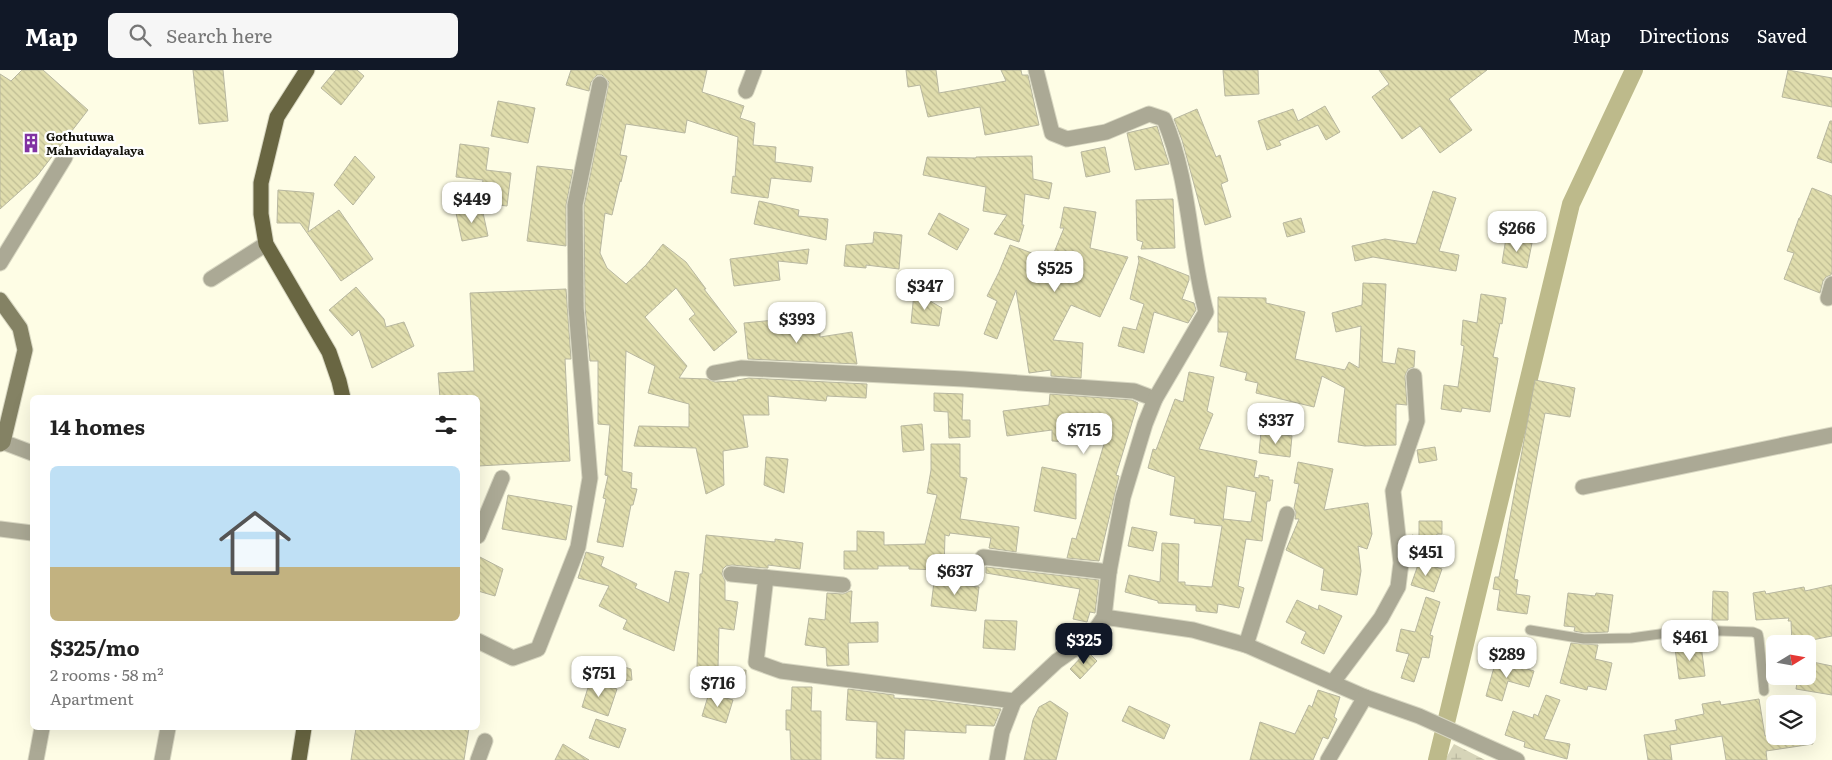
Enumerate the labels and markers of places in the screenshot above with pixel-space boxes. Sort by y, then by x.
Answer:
place label: Gothutuwa Mahavidayalaya [46,127,144,159]
building icon: Gothutuwa Mahavidayalaya [20,132,42,154]
pin: $449 [442,182,502,224]
pin: $266 [1487,210,1547,253]
pin: $525 [1025,250,1085,293]
pin: $347 [895,268,955,311]
pin: $393 [767,302,827,344]
pin: $337 [1246,402,1306,445]
pin: $715 [1054,412,1114,455]
pin: $451 [1396,534,1456,577]
pin: $637 [925,554,985,596]
pin: $461 [1660,620,1720,662]
pin: $325 [1054,622,1114,665]
pin: $289 [1477,636,1537,679]
pin: $751 [569,656,629,698]
pin: $716 [688,666,748,708]

